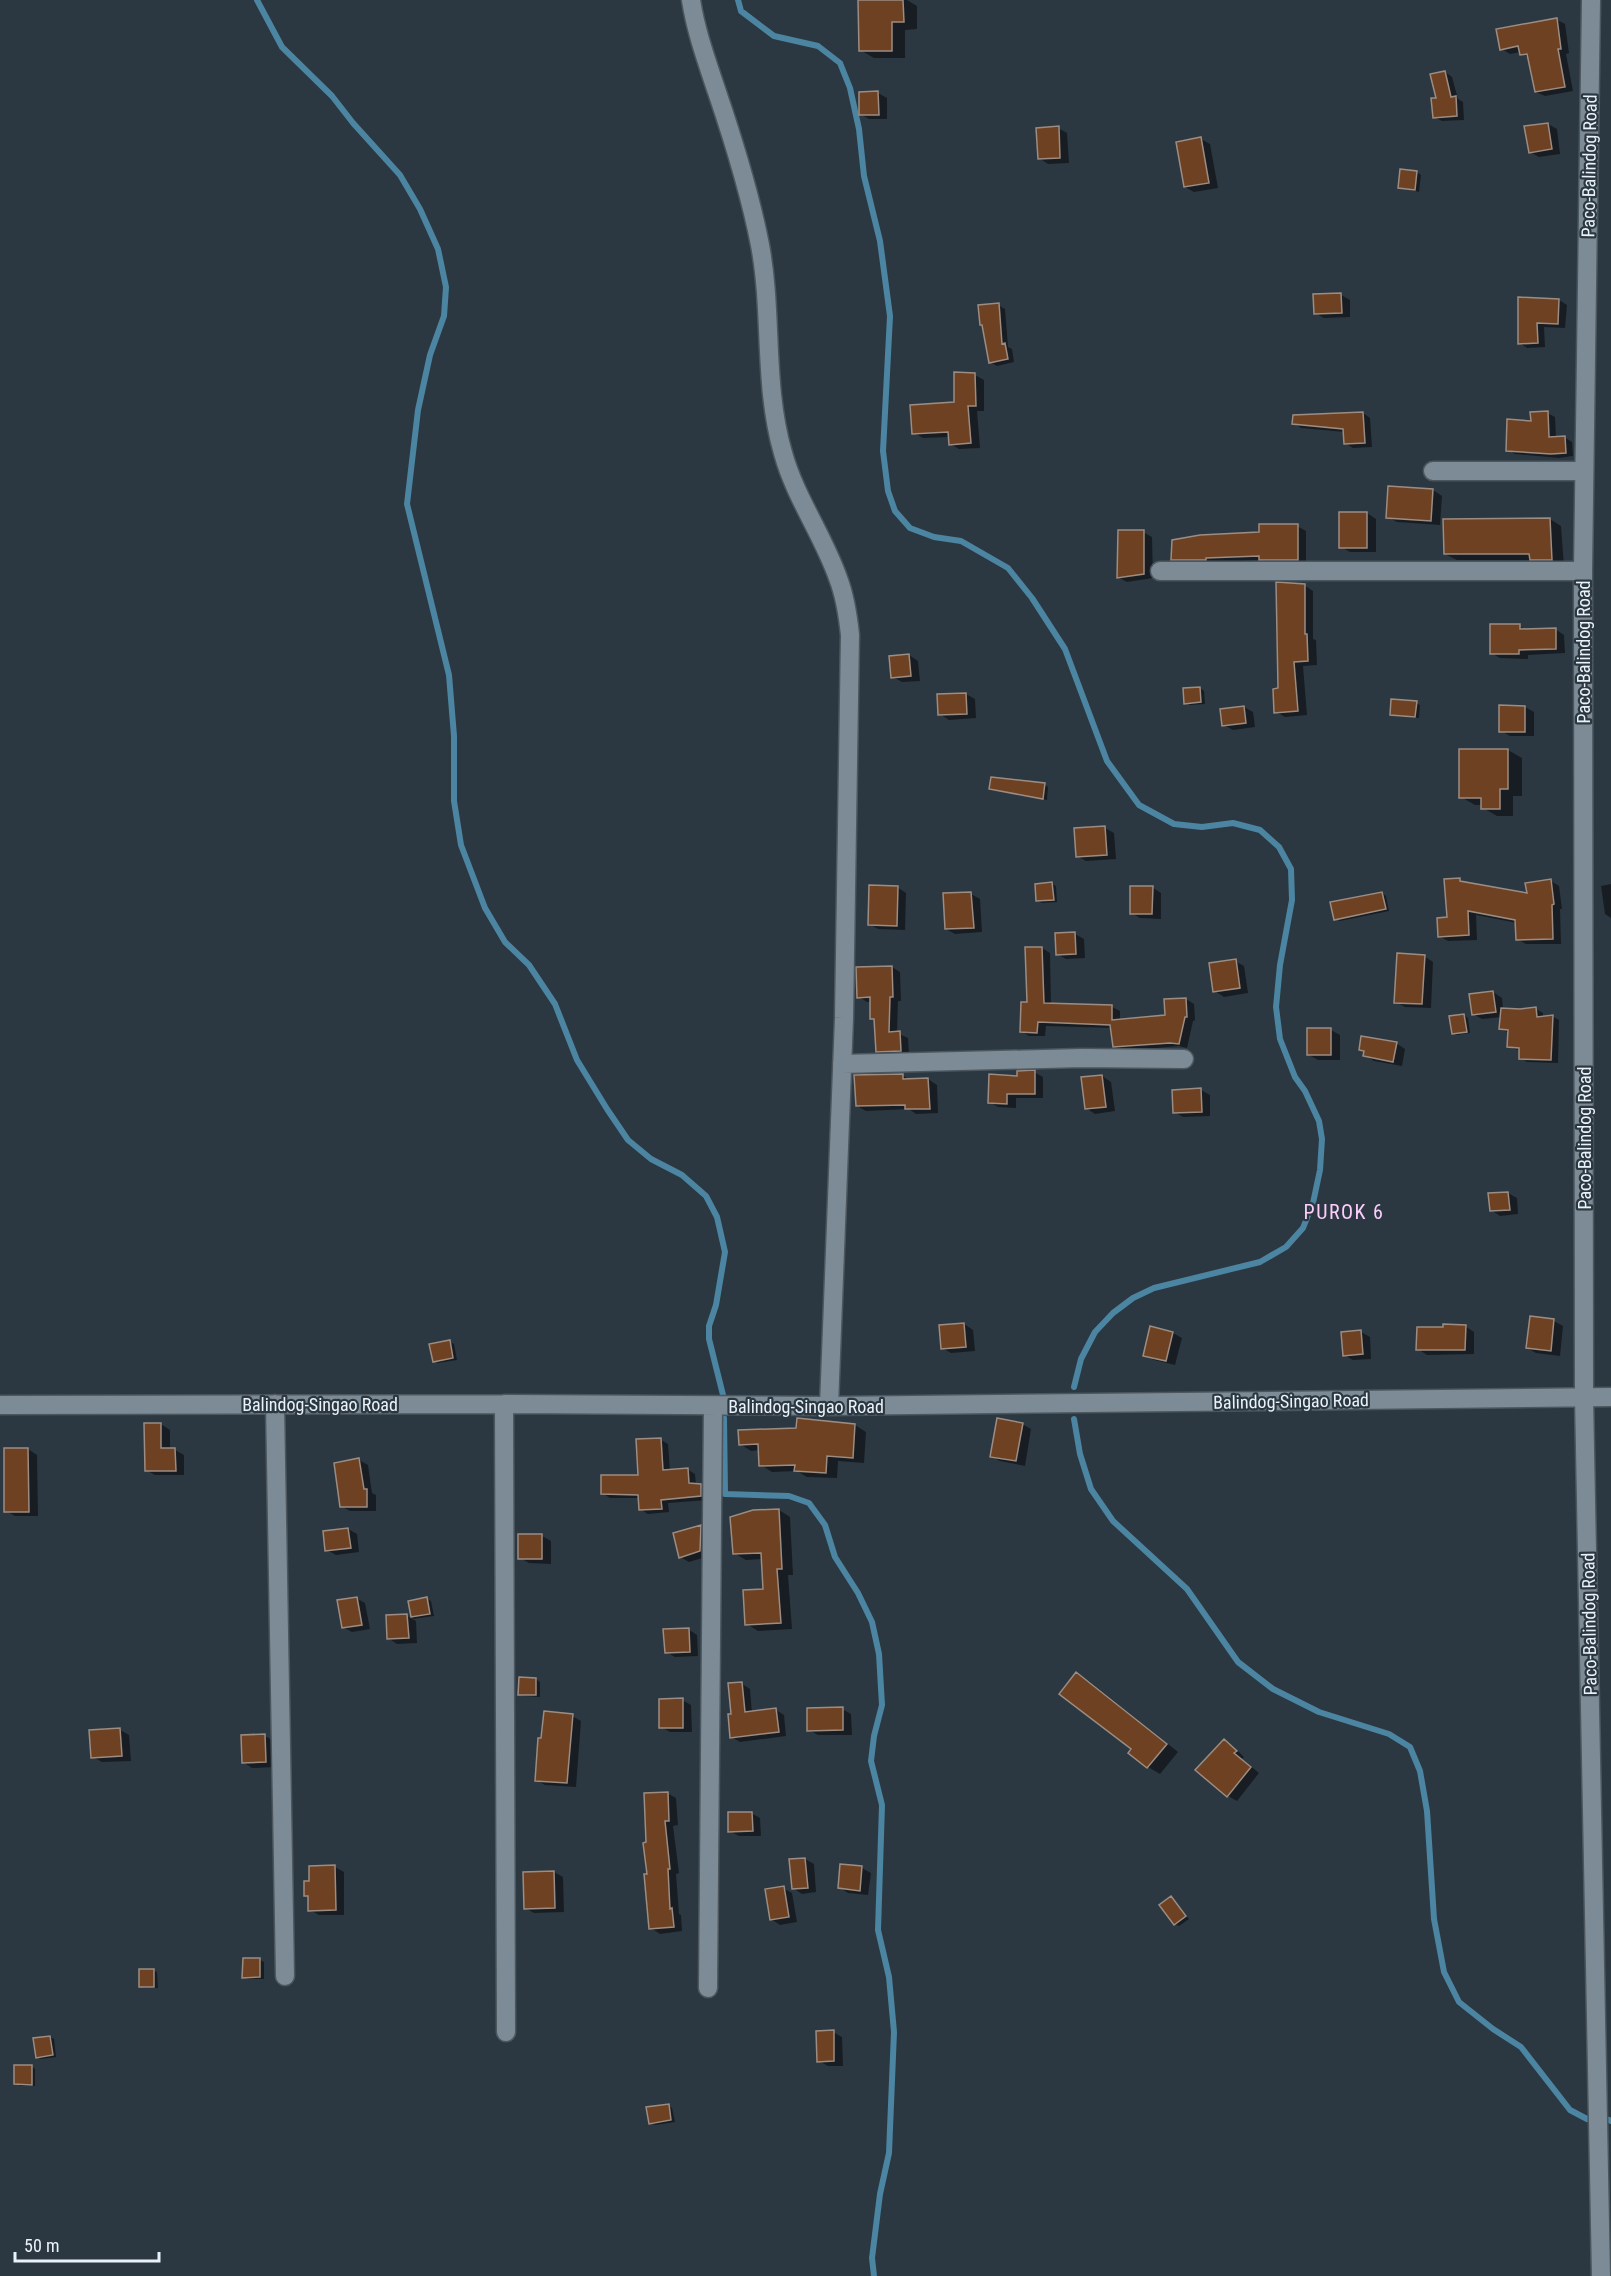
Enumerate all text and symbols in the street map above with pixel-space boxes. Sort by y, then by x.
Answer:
street label: Paco-Balindog Road [1577,94,1601,238]
street label: Paco-Balindog Road [1573,581,1594,723]
street label: Paco-Balindog Road [1574,1067,1595,1209]
district label: PUROK 6 [1304,1200,1384,1224]
street label: Balindog-Singao Road [1213,1389,1369,1413]
street label: Balindog-Singao Road [242,1394,398,1415]
street label: Balindog-Singao Road [728,1396,884,1417]
street label: Paco-Balindog Road [1577,1552,1601,1696]
scale bar [15,2225,159,2263]
text: 50 m [24,2235,59,2256]

